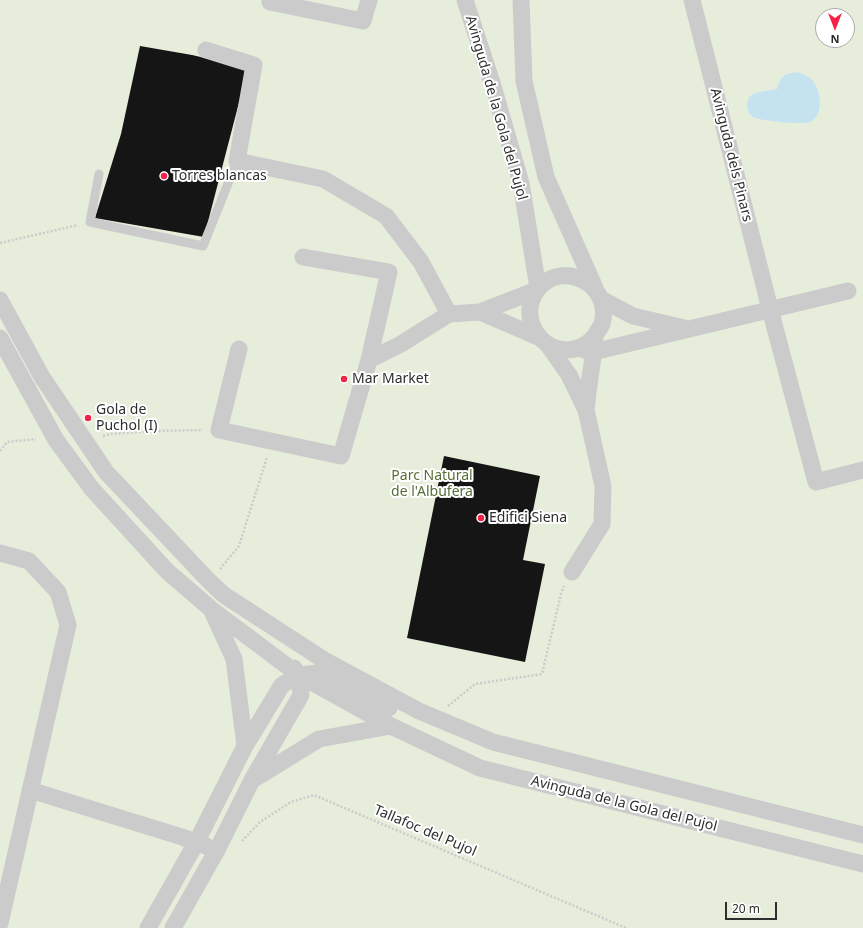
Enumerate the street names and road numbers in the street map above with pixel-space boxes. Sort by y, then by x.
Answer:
street label: Avinguda de la Gola del Pujol [462,14,530,202]
street label: Avinguda dels Pinars [706,86,756,224]
street label: Avinguda de la Gola del Pujol [529,773,719,835]
street label: Tallafoc del Pujol [371,802,479,860]

